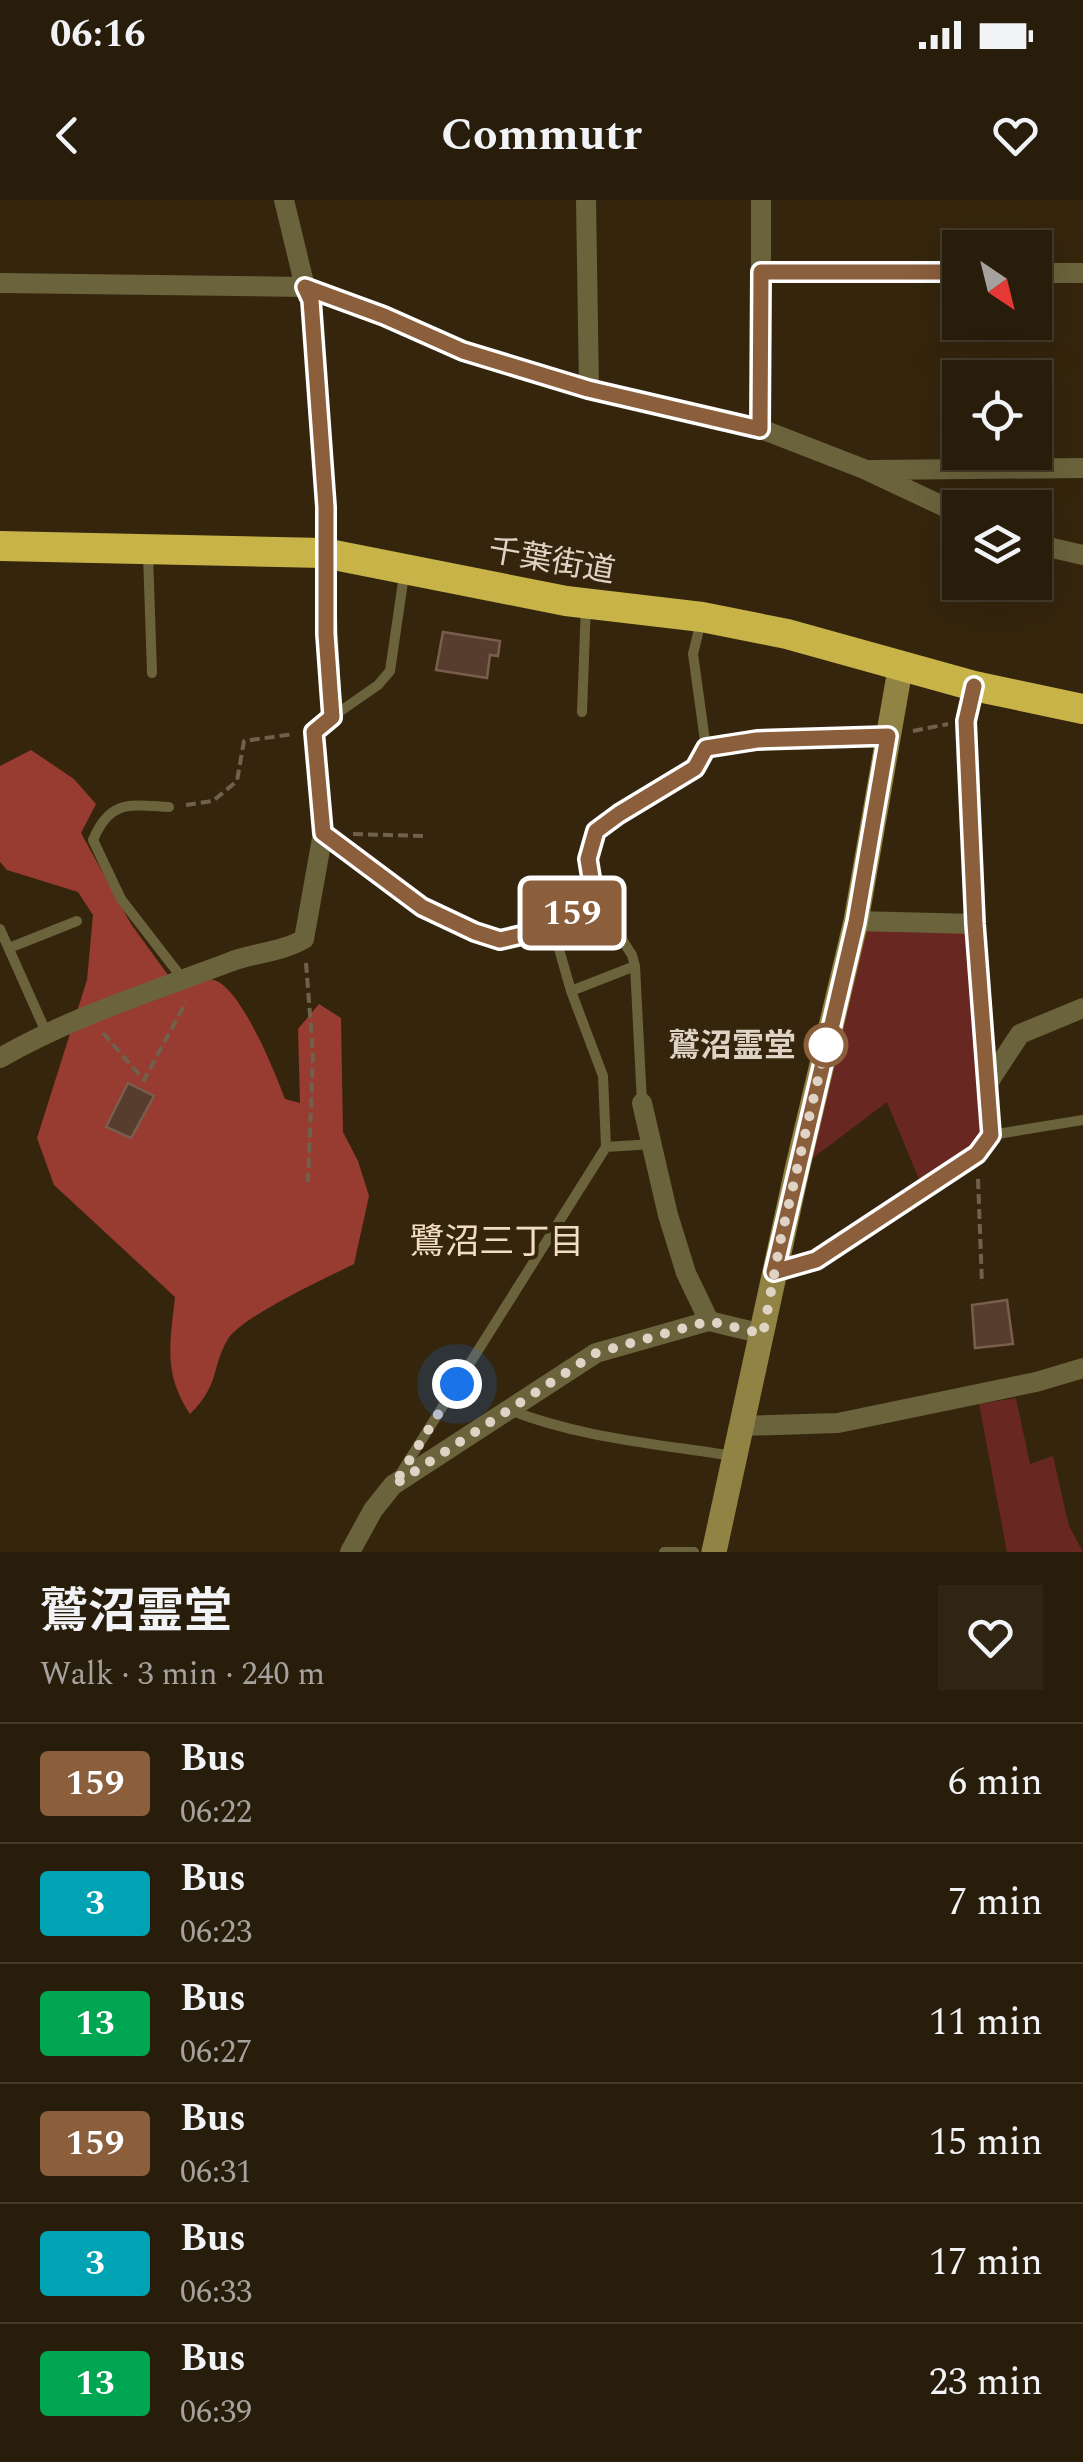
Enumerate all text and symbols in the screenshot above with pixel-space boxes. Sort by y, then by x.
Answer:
text: 06:16 [50,6,145,64]
text: Commutr [441,101,642,170]
icon: back [40,108,95,163]
icon: heart [988,108,1043,163]
north arrow [942,230,1052,340]
map controls [942,230,1052,600]
button: locate [942,360,1052,470]
button: layers [942,490,1052,600]
street label: 千葉街道 [484,526,619,597]
line badge: 159 [514,880,630,946]
text: 159 [543,887,601,940]
place label: 鷲沼霊堂 [668,1022,796,1071]
marker: 鷲沼霊堂 [805,1024,847,1066]
district label: 鷺沼三丁目 [409,1216,585,1269]
your location [432,1359,482,1409]
text: 鷲沼霊堂 [40,1576,232,1649]
button: heart [938,1585,1043,1690]
text: Walk · 3 min · 240 m [40,1650,325,1699]
text: Bus [180,1730,246,1788]
text: 6 min [948,1754,1043,1812]
text: 159 [66,1757,124,1810]
text: 06:22 [180,1788,252,1837]
text: Bus [180,1850,246,1908]
text: 7 min [948,1874,1043,1932]
text: 3 [85,1877,105,1930]
text: 06:23 [180,1908,252,1957]
text: Bus [180,1970,246,2028]
text: 11 min [929,1994,1043,2052]
text: 13 [75,1997,115,2050]
text: 06:27 [180,2028,252,2077]
text: Bus [180,2090,246,2148]
text: 15 min [929,2114,1043,2172]
text: 159 [66,2117,124,2170]
text: 06:31 [180,2148,252,2197]
text: Bus [180,2210,246,2268]
text: 17 min [929,2234,1043,2292]
text: 3 [85,2237,105,2290]
text: 06:33 [180,2268,252,2317]
text: Bus [180,2330,246,2388]
text: 23 min [929,2354,1043,2412]
text: 13 [75,2357,115,2410]
text: 06:39 [180,2388,252,2437]

